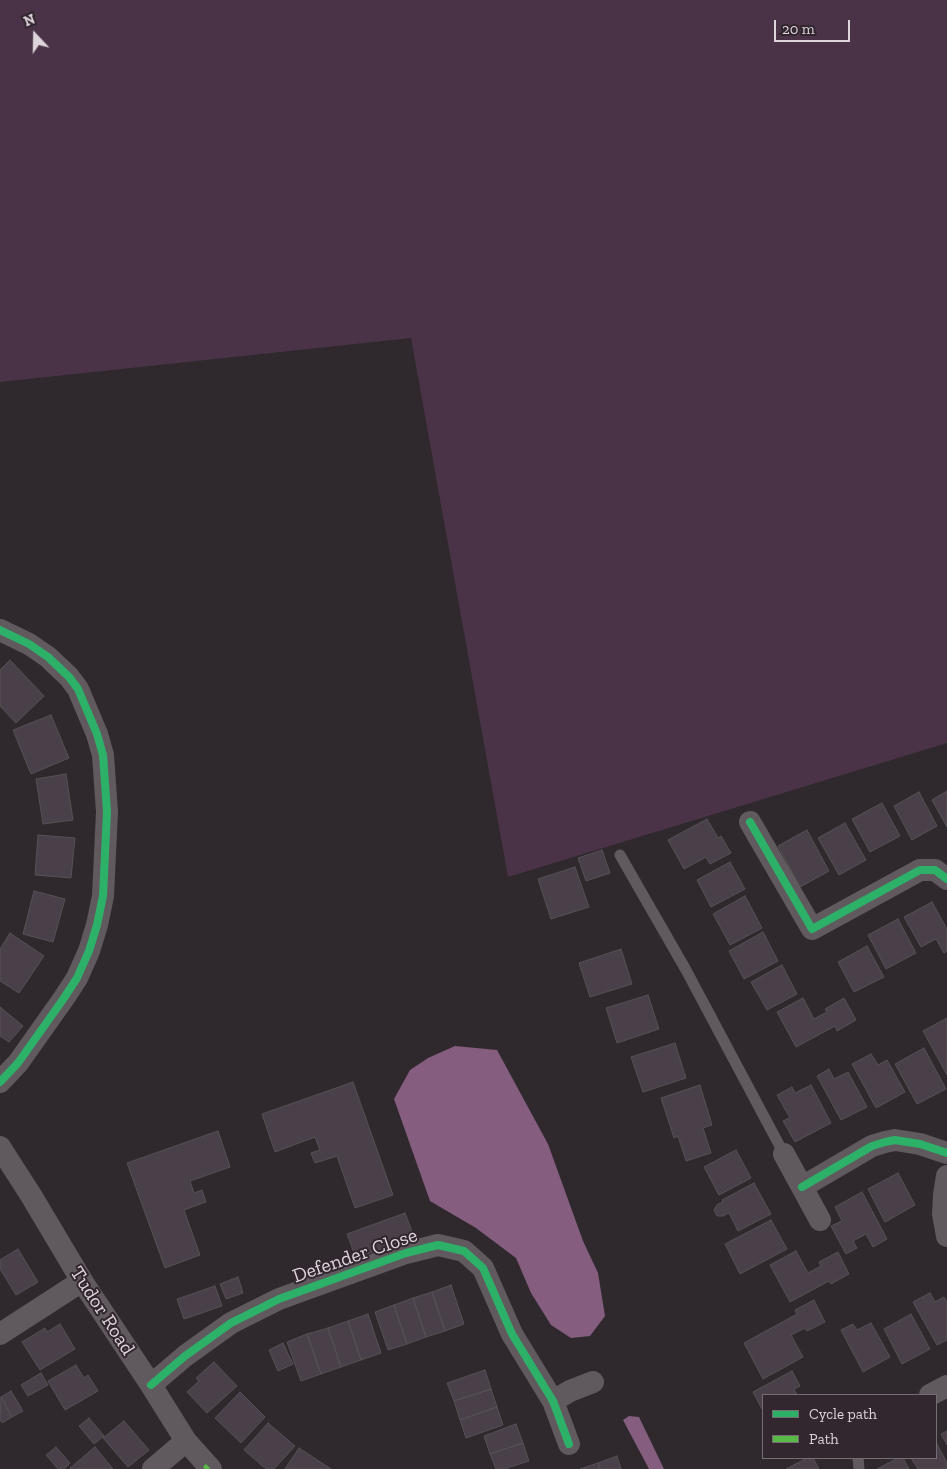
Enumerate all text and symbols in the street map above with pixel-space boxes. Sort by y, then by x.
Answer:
north arrow [10,10,60,60]
scale bar [777,10,853,42]
text: N [21,11,37,30]
text: 20 m [782,20,815,38]
street label: Defender Close [289,1223,421,1289]
street label: Tudor Road [64,1262,140,1360]
legend [762,1394,937,1459]
text: Cycle path [809,1405,877,1423]
text: Path [809,1430,839,1448]

